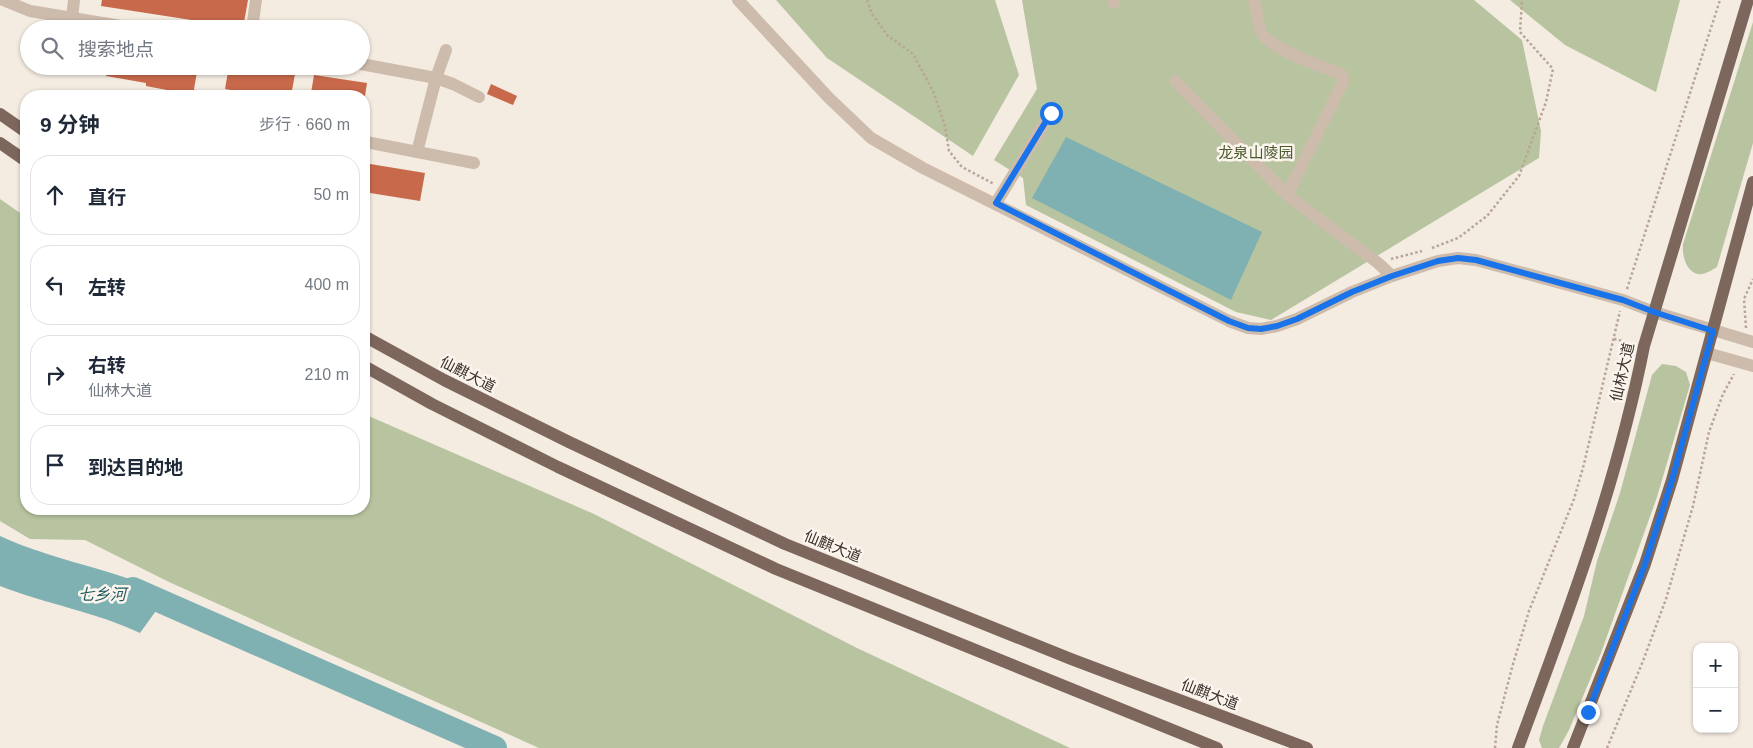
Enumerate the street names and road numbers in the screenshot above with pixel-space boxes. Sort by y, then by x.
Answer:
street label: 仙林大道 [1607,341,1637,403]
street label: 仙麒大道 [437,353,499,395]
street label: 仙麒大道 [802,527,864,565]
street label: 仙麒大道 [1179,675,1241,713]

